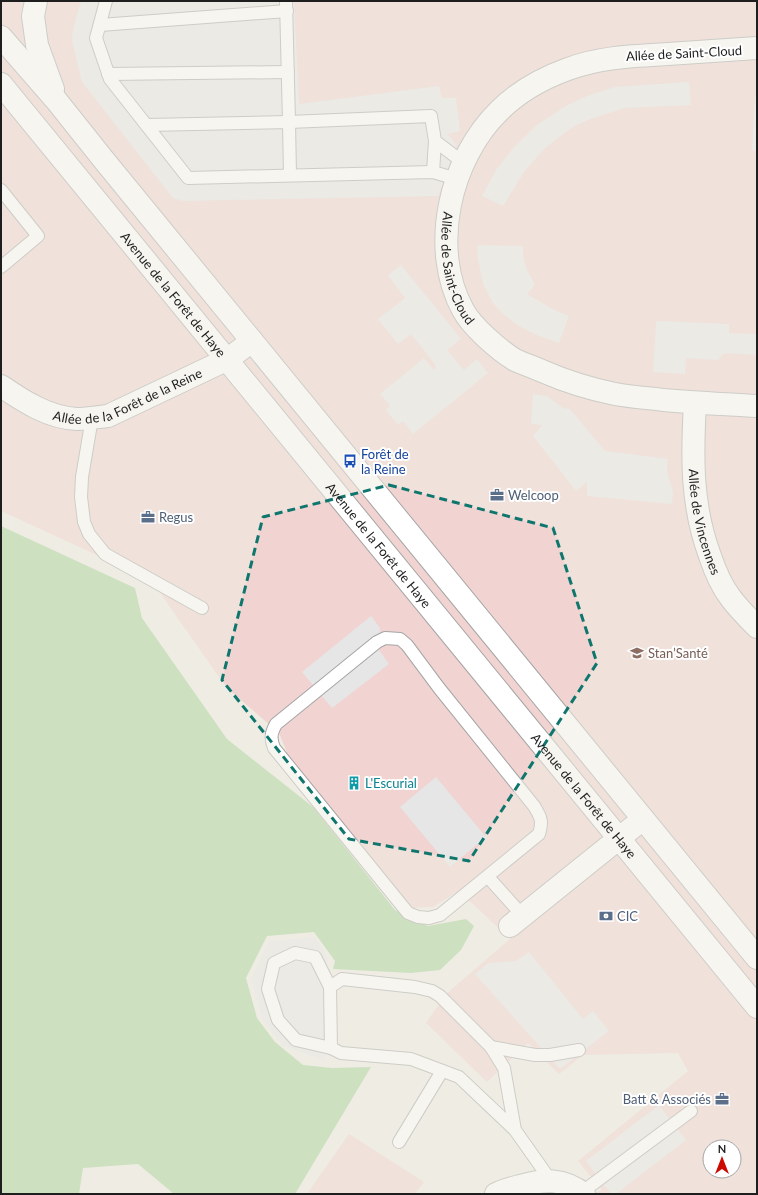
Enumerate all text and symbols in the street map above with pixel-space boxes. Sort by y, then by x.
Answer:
street label: Allée de Saint-Cloud [626,42,742,64]
street label: Allée de Saint-Cloud [438,211,478,328]
street label: Avenue de la Forêt de Haye [117,229,229,360]
street label: Allée de la Forêt de la Reine [51,365,205,427]
place label: Forêt de la Reine [361,446,409,477]
bus stop icon: Forêt de la Reine [342,453,358,469]
street label: Allée de Vincennes [686,468,724,577]
street label: Avenue de la Forêt de Haye [323,479,435,611]
office icon: Welcoop [489,487,505,503]
place label: Welcoop [508,487,559,503]
office icon: Regus [140,509,156,525]
place label: Regus [159,509,194,525]
school or university icon: Stan’Santé [629,645,645,661]
place label: Stan’Santé [648,645,708,661]
street label: Avenue de la Forêt de Haye [528,730,640,862]
building icon: L'Escurial [346,775,362,791]
place label: L'Escurial [365,775,417,791]
bank icon: CIC [598,908,614,924]
place label: CIC [617,908,638,924]
place label: Batt & Associés [623,1091,711,1107]
office icon: Batt & Associés [714,1091,730,1107]
north arrow [702,1139,742,1179]
text: N [718,1142,726,1155]

